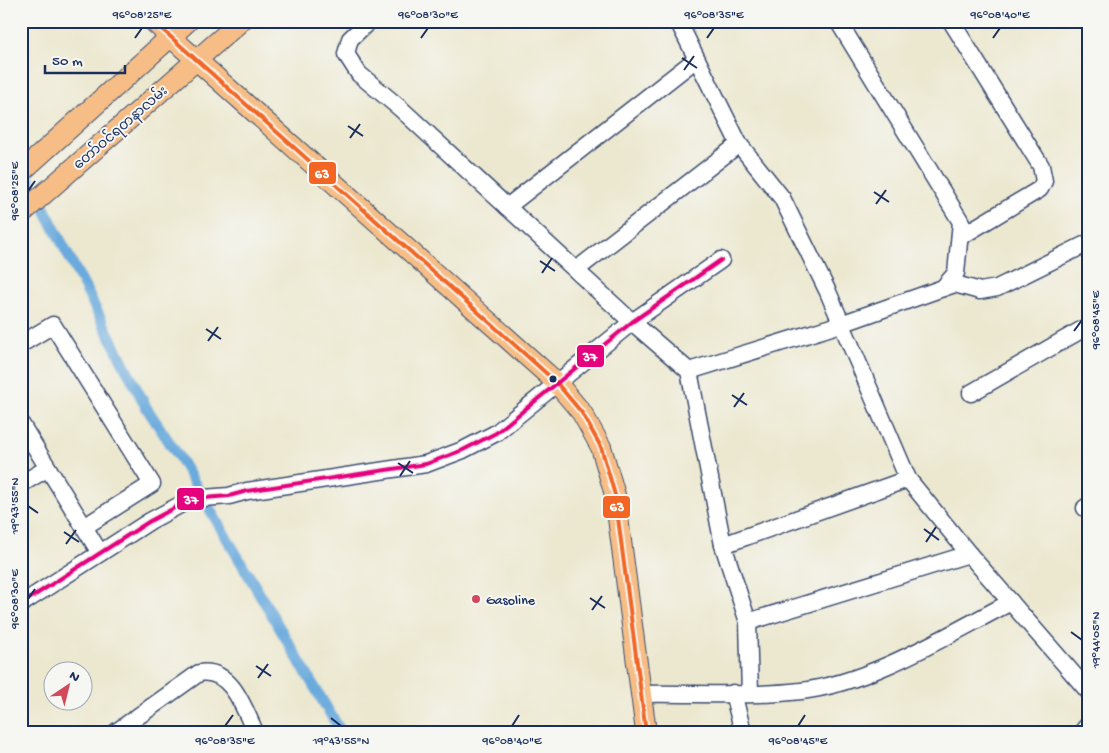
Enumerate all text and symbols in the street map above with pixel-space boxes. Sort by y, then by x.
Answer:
text: 96°08'25"E [112,9,172,23]
text: 96°08'30"E [397,9,458,23]
text: 96°08'35"E [684,9,744,23]
text: 96°08'40"E [970,9,1030,23]
scale bar [45,42,125,74]
text: 50 m [52,53,83,71]
street label: တော်ဝင်ရတနာလမ်း [68,80,173,175]
text: 96°08'25"E [9,161,23,221]
line badge: 63 [308,161,337,185]
text: 63 [315,167,329,184]
text: 96°08'45"E [1090,290,1104,350]
line badge: 37 [576,344,605,368]
text: 37 [582,350,598,367]
unlabelled marker [548,374,558,384]
text: 19°43'55"N [9,478,23,535]
line badge: 37 [176,487,205,511]
text: 37 [183,493,199,510]
line badge: 63 [602,495,631,519]
text: 63 [610,500,624,517]
text: 96°08'30"E [9,569,23,630]
marker: Gasoline [470,593,482,605]
place label: Gasoline [486,593,536,610]
text: 19°44'05"N [1090,612,1104,669]
north arrow [42,660,92,710]
text: N [65,668,83,687]
text: 96°08'35"E [195,735,255,749]
text: 19°43'55"N [312,735,369,749]
text: 96°08'40"E [482,735,542,749]
text: 96°08'45"E [768,735,828,749]

